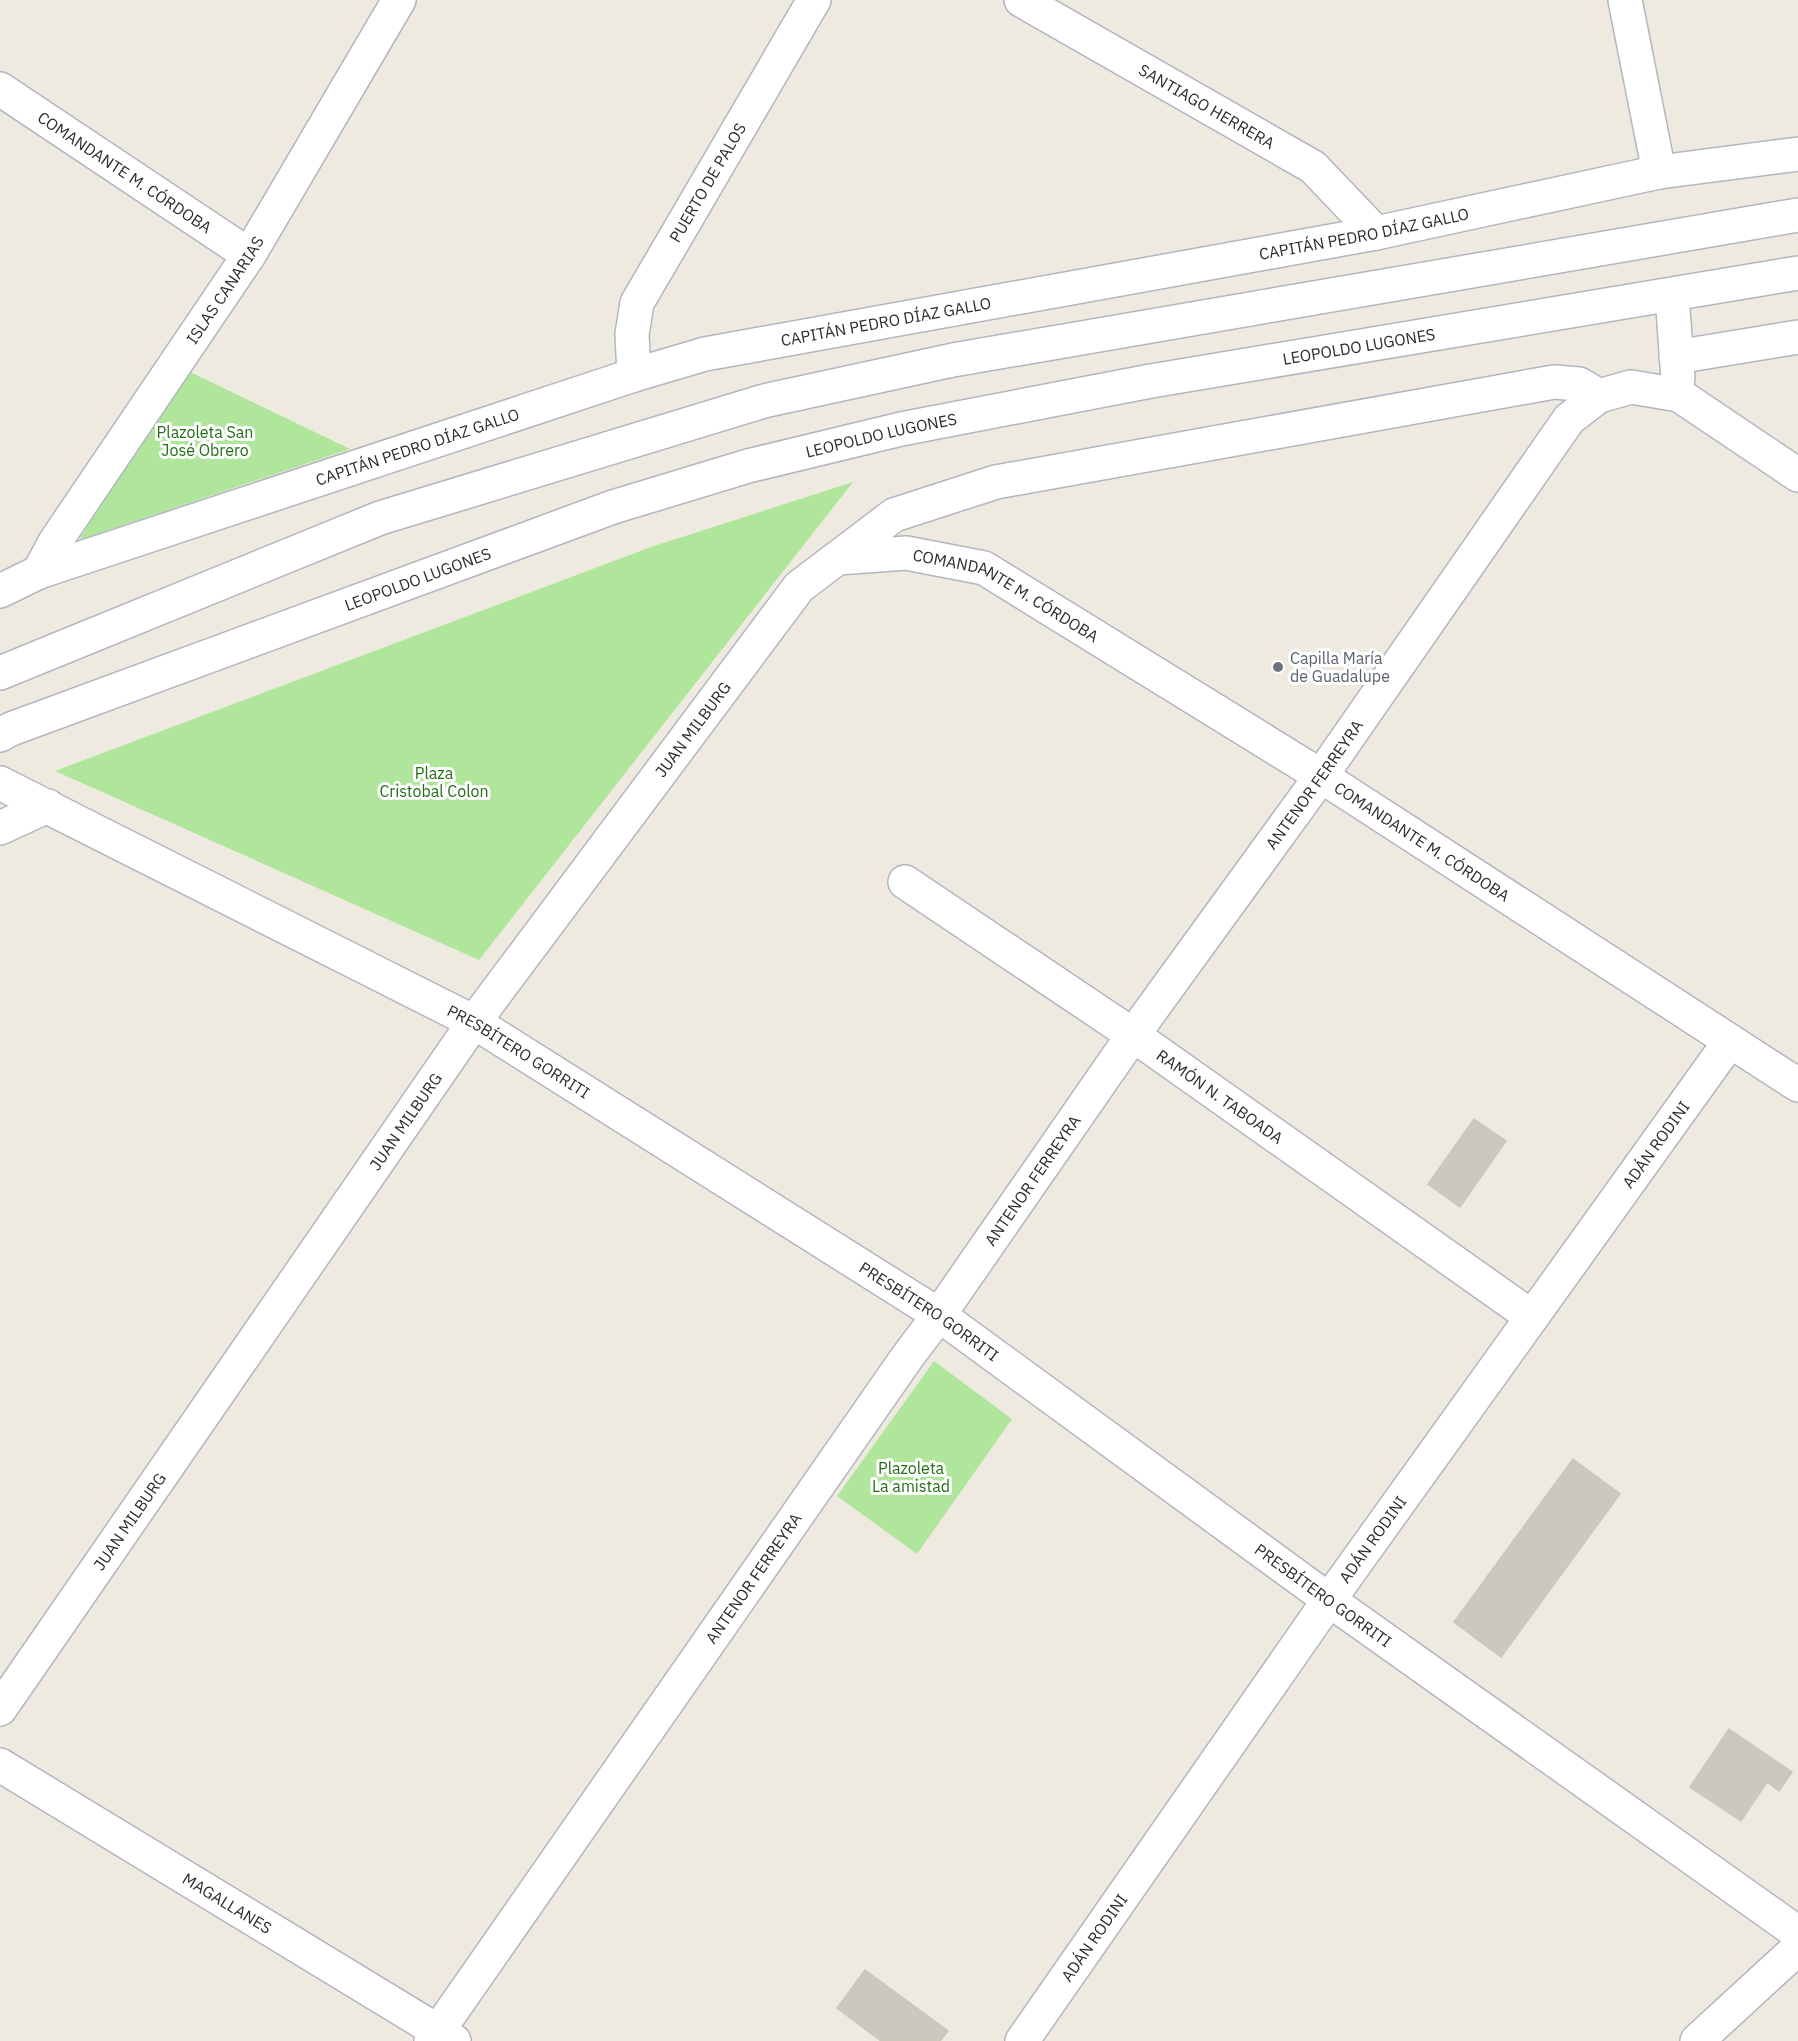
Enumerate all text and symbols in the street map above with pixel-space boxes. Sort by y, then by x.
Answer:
street label: SANTIAGO HERRERA [1135,59,1278,153]
street label: COMANDANTE M. CÓRDOBA [34,107,216,237]
street label: PUERTO DE PALOS [665,119,750,246]
street label: CAPITÁN PEDRO DÍAZ GALLO [1257,203,1471,264]
street label: ISLAS CANARIAS [182,232,268,348]
street label: CAPITÁN PEDRO DÍAZ GALLO [779,293,993,350]
street label: LEOPOLDO LUGONES [1281,324,1437,369]
street label: CAPITÁN PEDRO DÍAZ GALLO [313,404,522,490]
street label: LEOPOLDO LUGONES [804,409,958,462]
park label: Plazoleta San José Obrero [157,422,253,460]
street label: LEOPOLDO LUGONES [342,543,494,615]
street label: COMANDANTE M. CÓRDOBA [911,545,1102,646]
place label: Capilla María de Guadalupe [1290,648,1390,686]
marker: Capilla María de Guadalupe [1271,660,1285,674]
street label: JUAN MILBURG [651,678,735,781]
street label: ANTENOR FERREYRA [1261,716,1367,853]
park label: Plaza Cristobal Colon [379,763,489,801]
street label: COMANDANTE M. CÓRDOBA [1331,777,1514,906]
street label: PRESBÍTERO GORRITI [444,1000,594,1102]
street label: RAMÓN N. TABOADA [1153,1045,1287,1148]
street label: JUAN MILBURG [365,1069,446,1174]
street label: ADÁN RODINI [1618,1097,1694,1192]
street label: ANTENOR FERREYRA [980,1111,1085,1250]
street label: PRESBÍTERO GORRITI [856,1257,1003,1365]
park label: Plazoleta La amistad [872,1458,950,1496]
street label: JUAN MILBURG [89,1469,170,1574]
street label: ADÁN RODINI [1335,1492,1411,1587]
street label: ANTENOR FERREYRA [701,1509,806,1647]
street label: PRESBÍTERO GORRITI [1251,1539,1395,1651]
street label: MAGALLANES [179,1868,276,1938]
street label: ADÁN RODINI [1057,1890,1131,1985]

